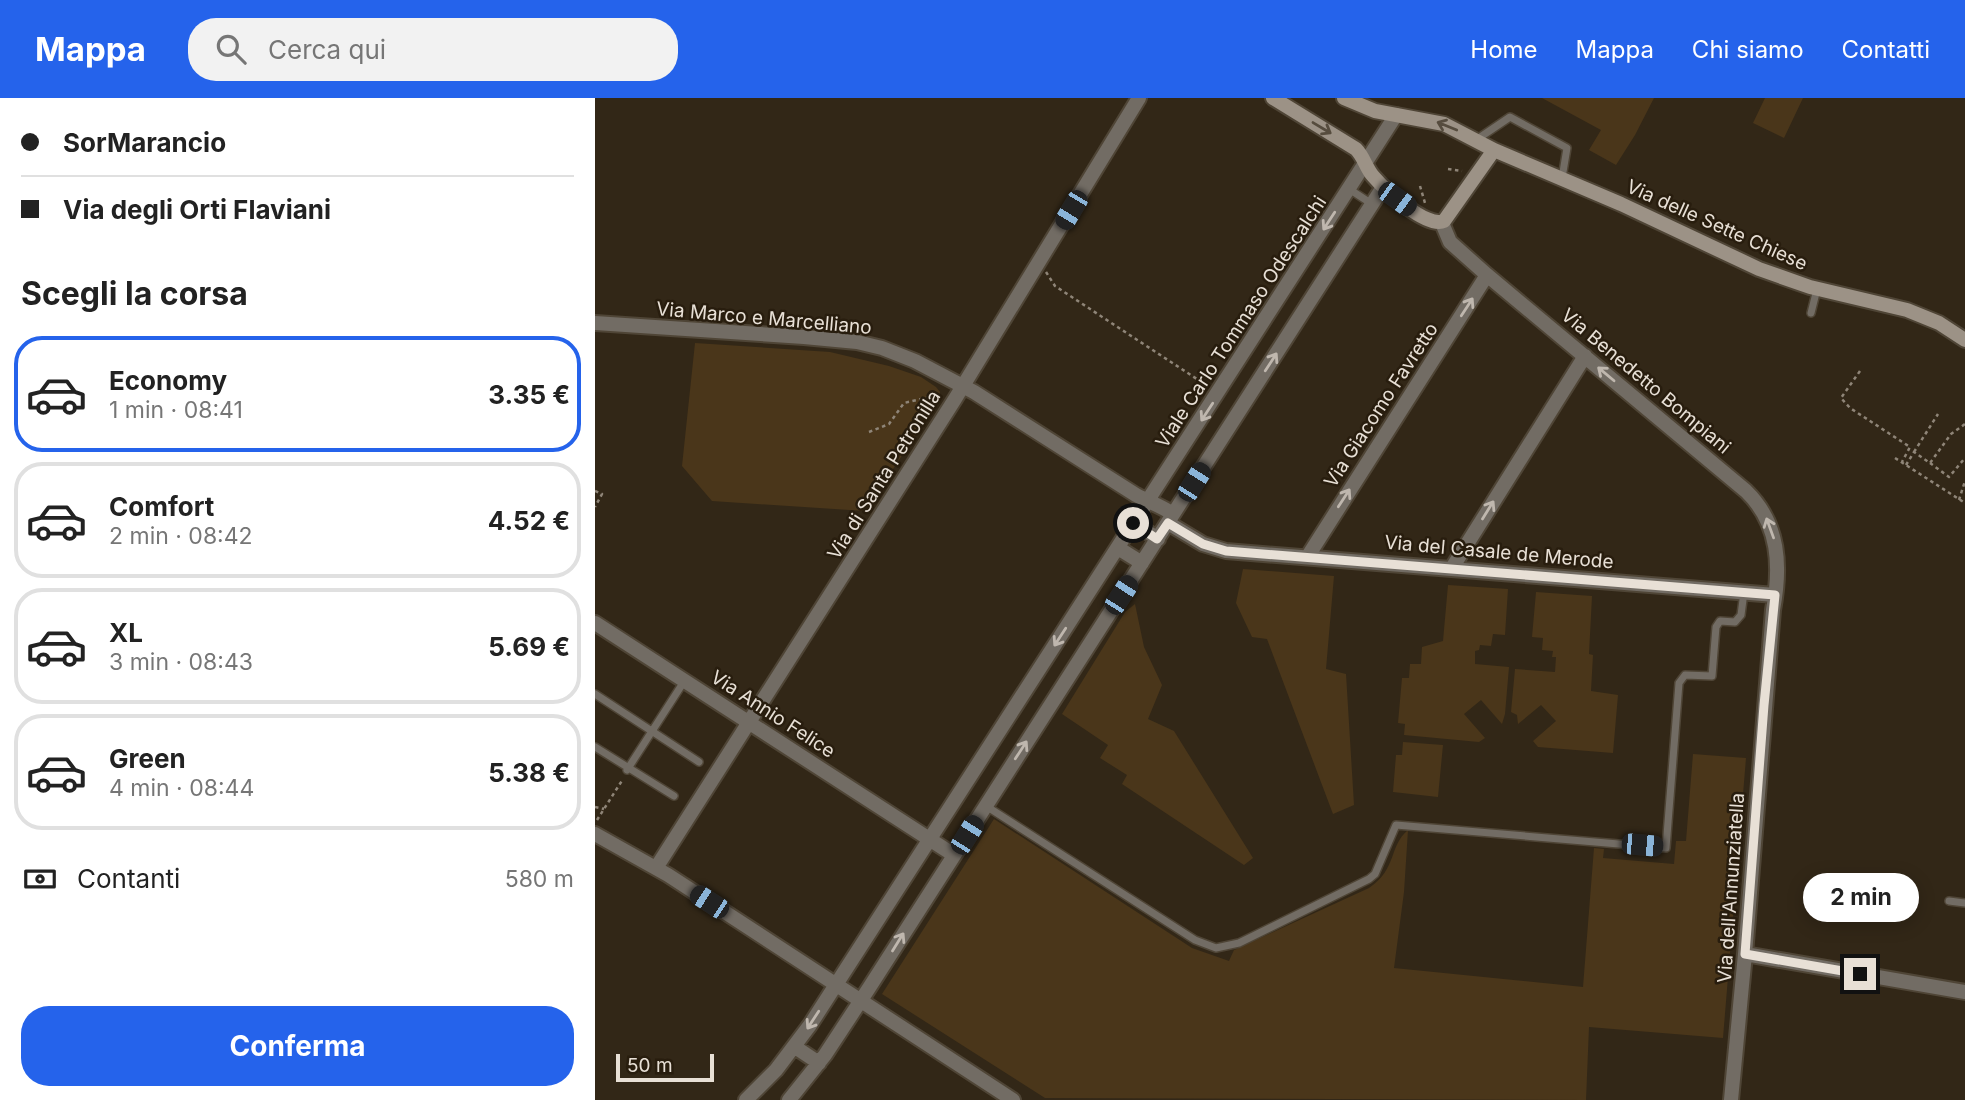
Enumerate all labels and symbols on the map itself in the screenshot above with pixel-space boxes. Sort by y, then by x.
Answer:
one-way arrow [1437,118,1459,131]
one-way arrow [1312,122,1332,136]
street label: Via delle Sette Chiese [1623,175,1811,275]
car [1374,178,1421,220]
car [1052,187,1091,233]
street label: Viale Carlo Tommaso Odescalchi [1151,192,1331,452]
one-way arrow [1322,211,1337,230]
street label: Via Marco e Marcelliano [655,297,873,339]
one-way arrow [1460,297,1474,317]
street label: Via Benedetto Bompiani [1557,303,1735,459]
street label: Via Giacomo Favretto [1319,318,1443,492]
one-way arrow [1264,353,1278,373]
one-way arrow [1598,366,1616,382]
street label: Via di Santa Petronilla [823,386,945,564]
one-way arrow [1199,402,1213,422]
car [1174,459,1215,505]
one-way arrow [1338,489,1352,509]
one-way arrow [1482,500,1496,520]
route start [1117,507,1149,539]
one-way arrow [1763,517,1775,539]
street label: Via del Casale de Merode [1383,531,1615,573]
car [1101,572,1142,618]
one-way arrow [1053,627,1068,646]
street label: Via Annio Felice [707,665,839,763]
one-way arrow [1014,741,1028,761]
street label: Via dell'Annunziatella [1713,792,1749,984]
car [947,812,988,858]
car [1621,833,1664,857]
callout: 2 min [1802,872,1918,922]
car [686,882,733,922]
one-way arrow [891,933,906,952]
route end [1844,958,1876,990]
one-way arrow [806,1010,821,1029]
scale bar [616,1051,714,1083]

